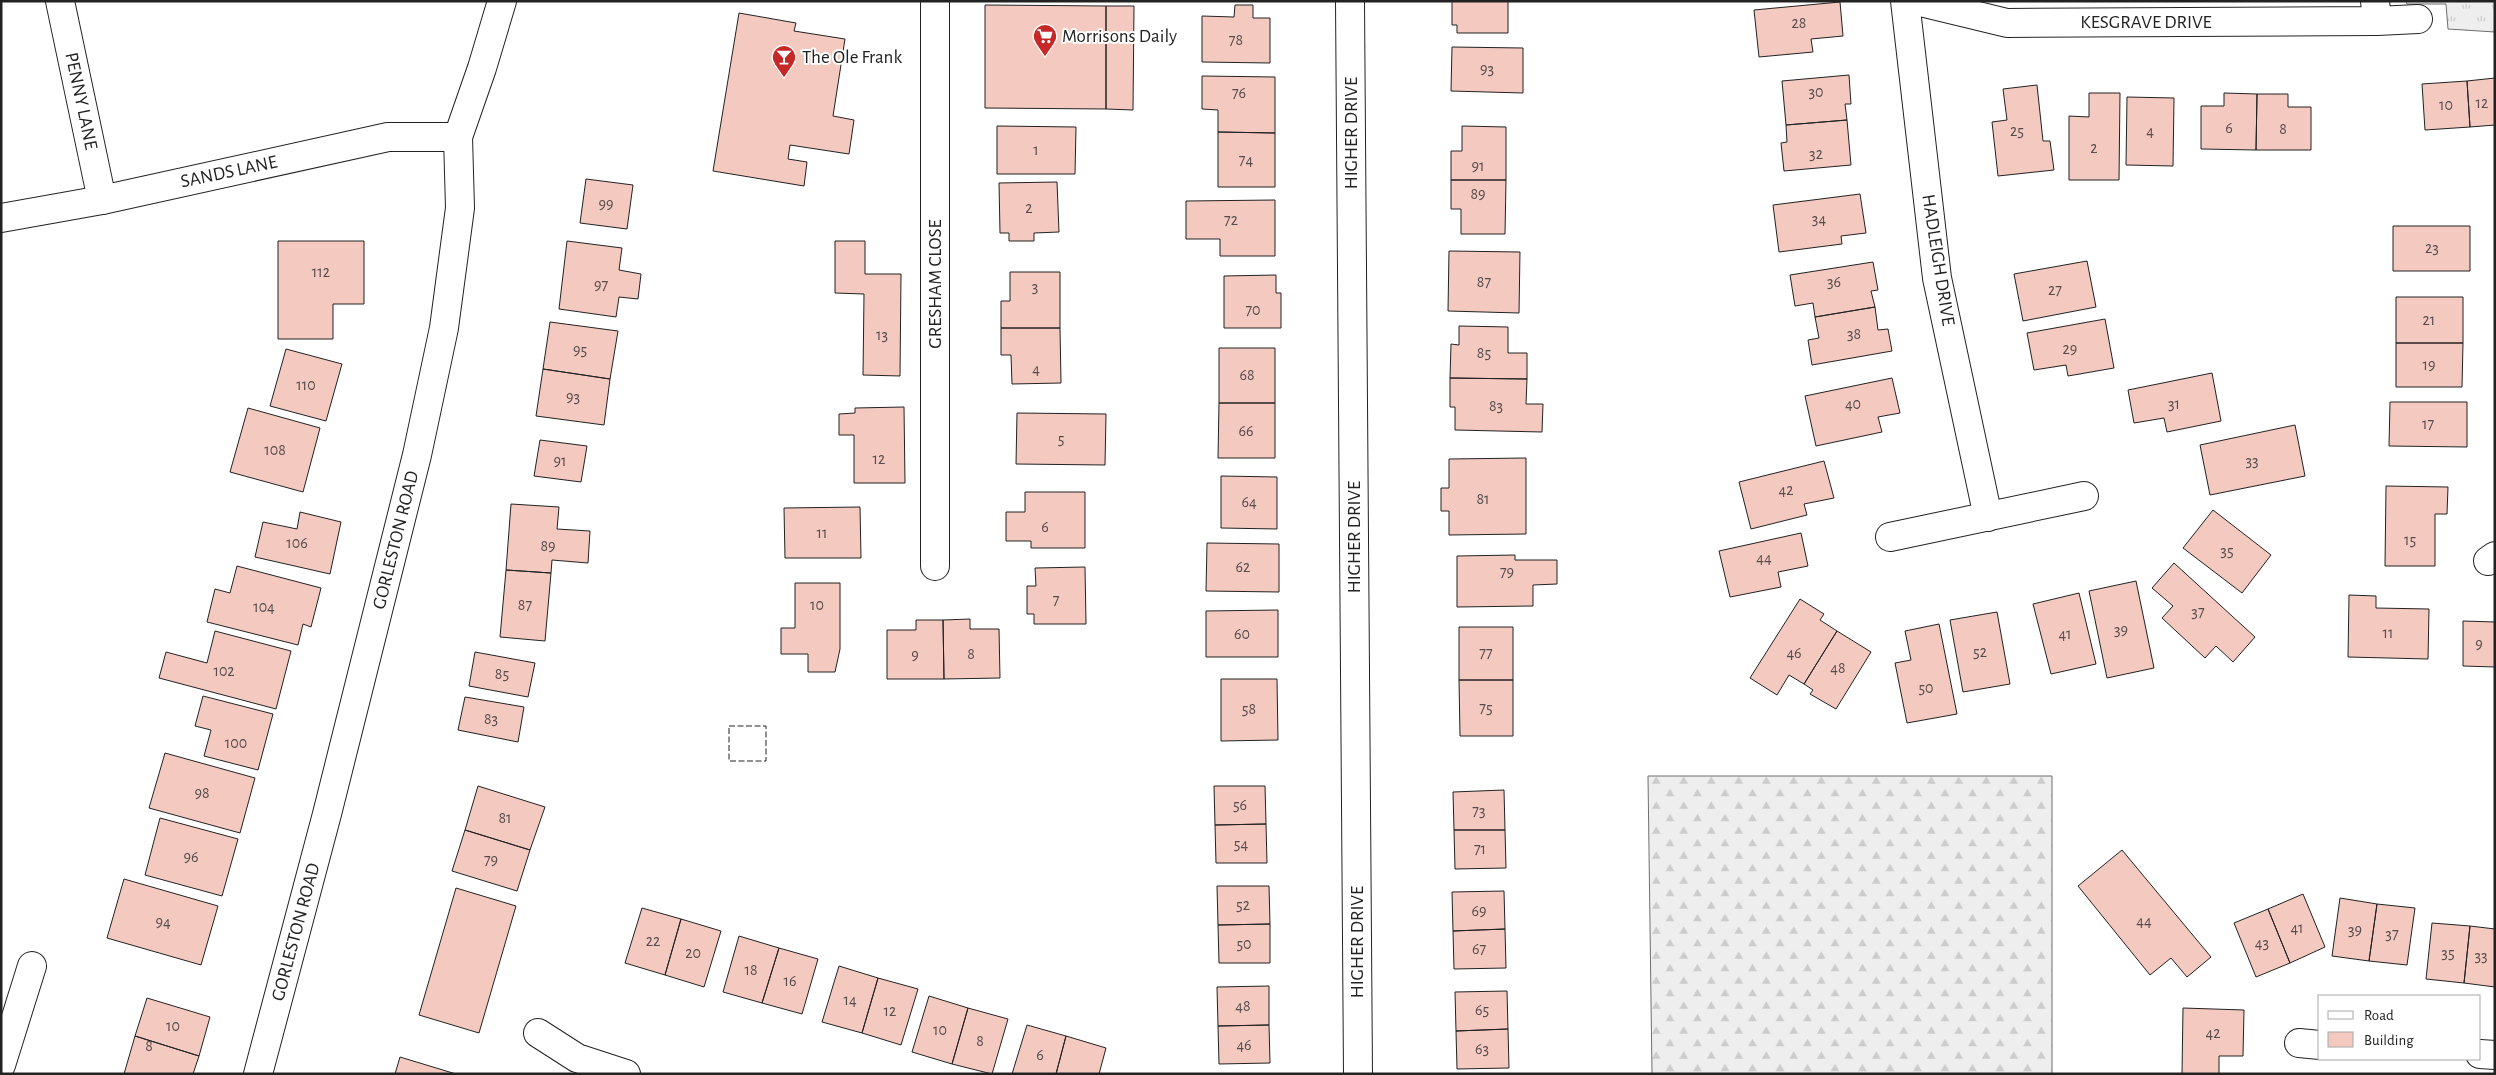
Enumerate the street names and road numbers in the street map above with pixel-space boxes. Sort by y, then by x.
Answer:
street label: KESGRAVE DRIVE [2080,13,2212,32]
street label: PENNY LANE [61,51,101,151]
street label: HIGHER DRIVE [1342,77,1361,189]
street label: SANDS LANE [179,152,279,192]
street label: HADLEIGH DRIVE [1918,193,1958,327]
street label: GRESHAM CLOSE [926,219,945,349]
street label: GORLESTON ROAD [370,469,422,611]
street label: HIGHER DRIVE [1345,481,1364,593]
street label: GORLESTON ROAD [268,861,324,1003]
street label: HIGHER DRIVE [1348,886,1367,998]

